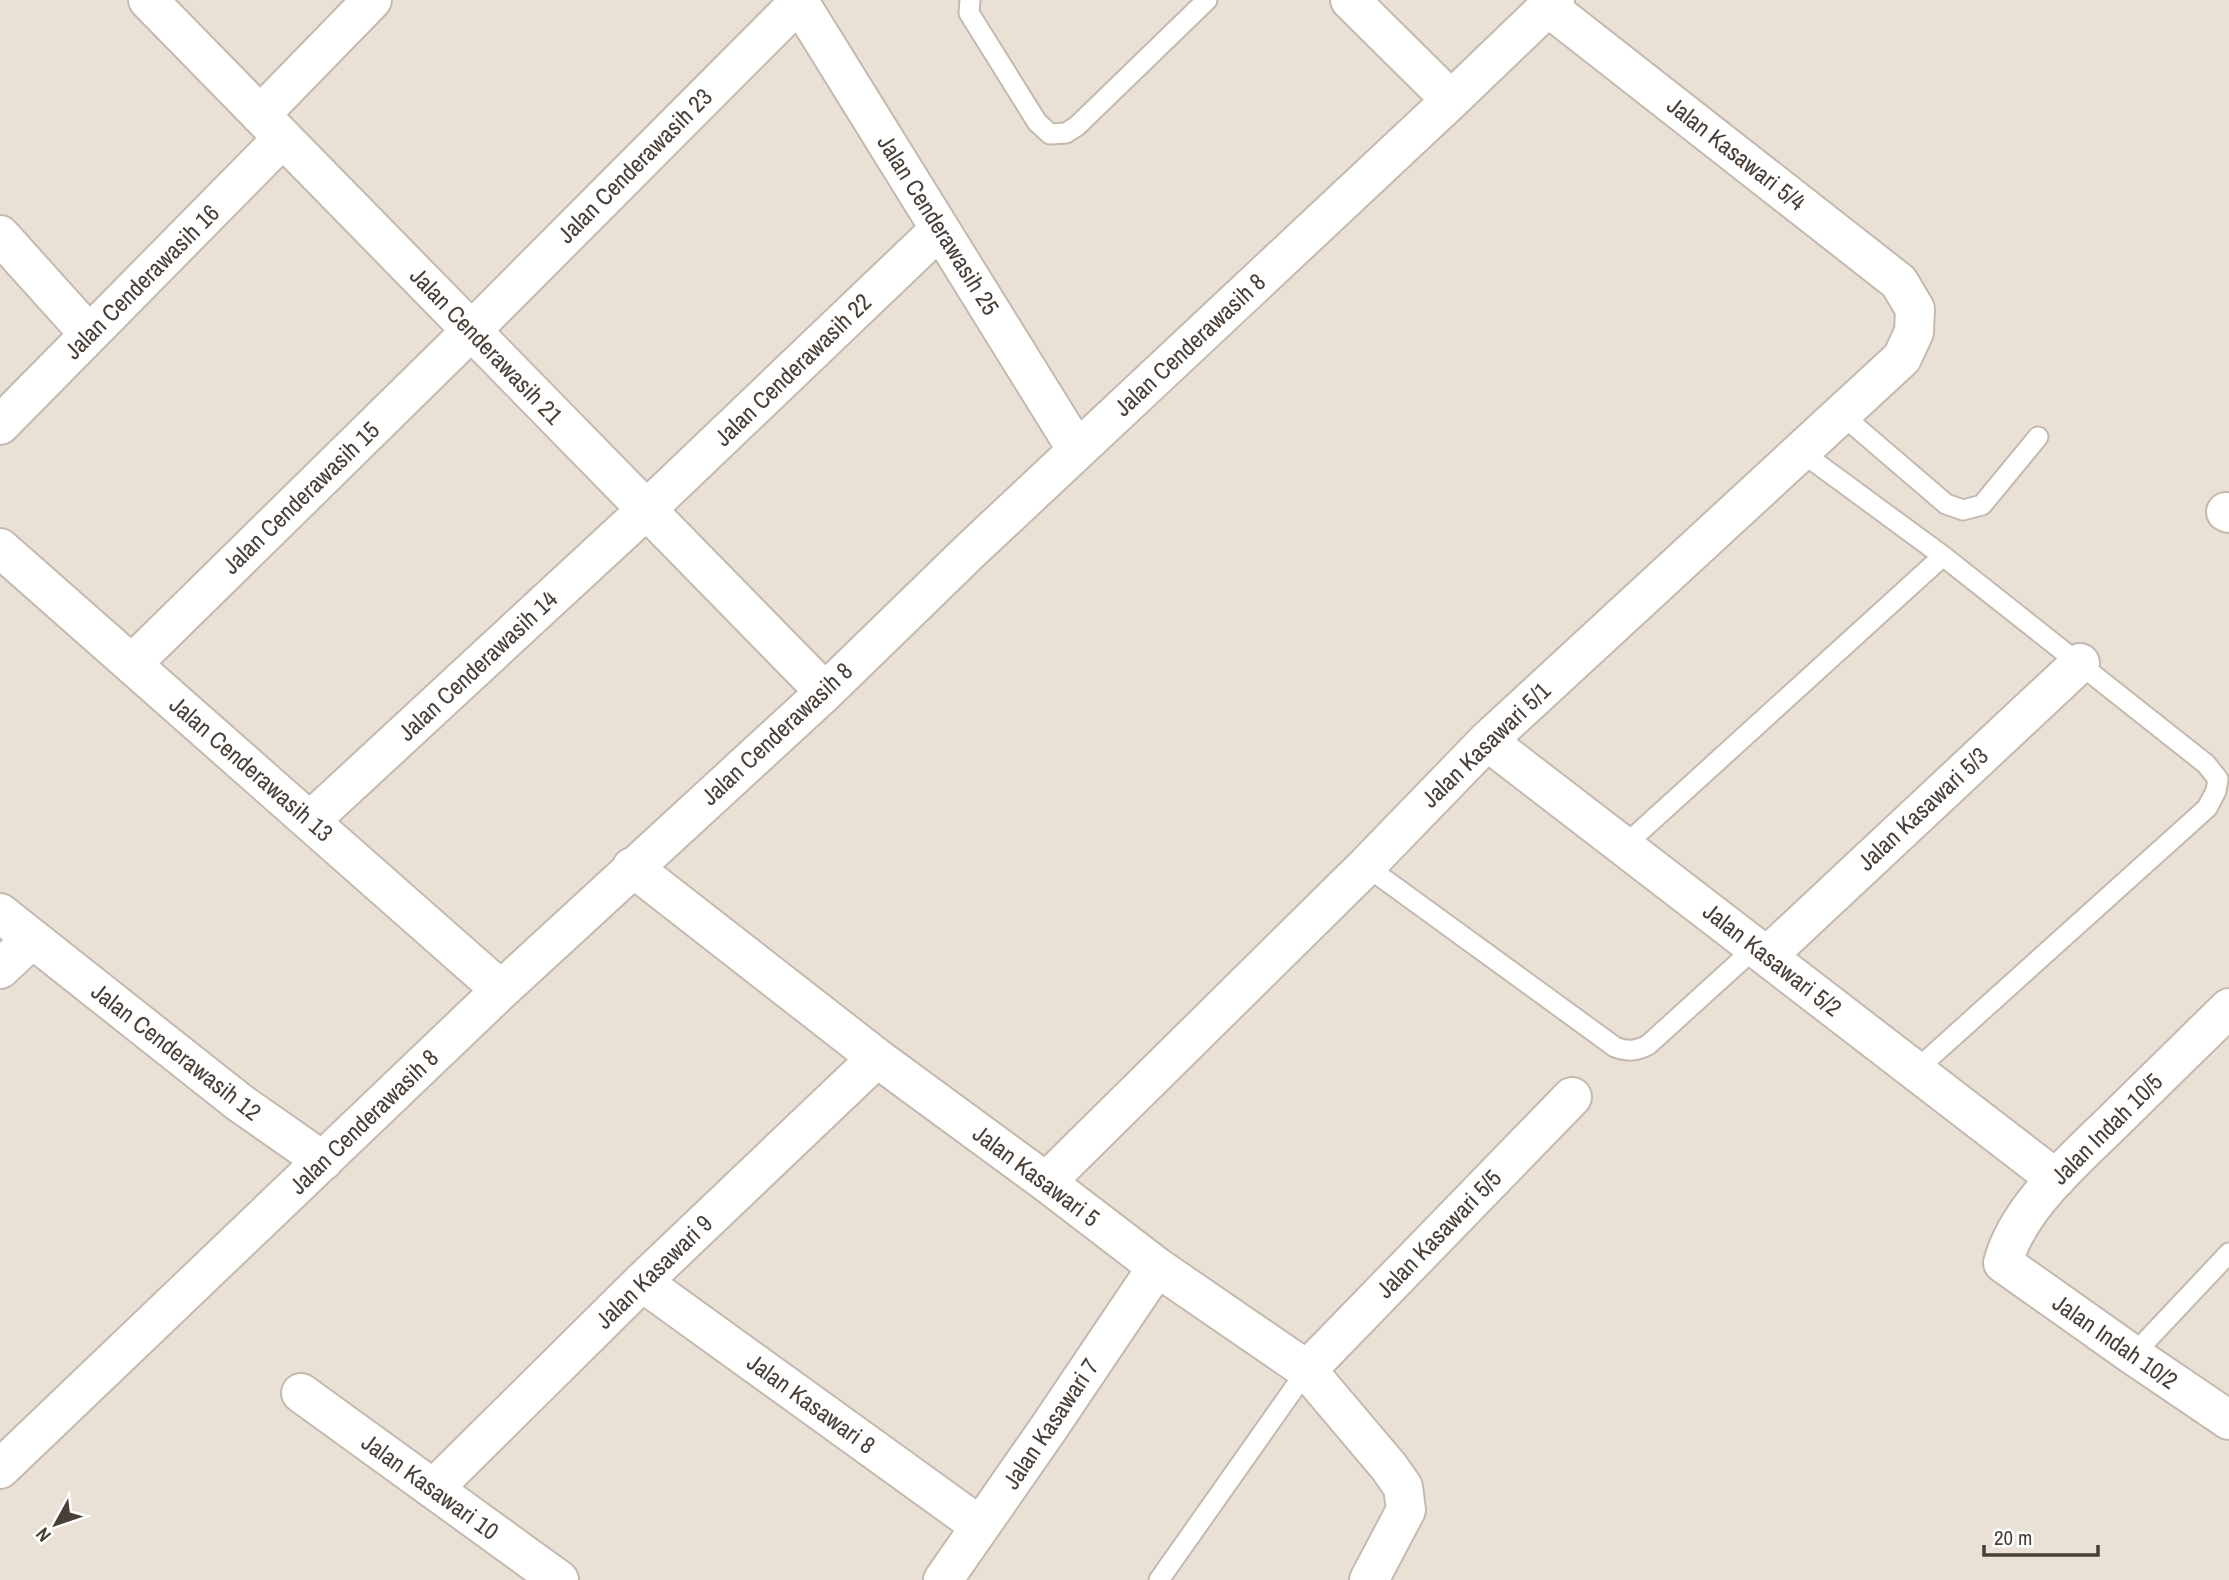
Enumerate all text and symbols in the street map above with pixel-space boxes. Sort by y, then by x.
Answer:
street label: Jalan Cenderawasih 23 [550,81,719,250]
street label: Jalan Kasawari 5/4 [1661,89,1812,217]
street label: Jalan Cenderawasih 25 [870,128,1007,321]
street label: Jalan Cenderawasih 16 [57,197,226,366]
street label: Jalan Cenderawasih 21 [403,260,570,431]
street label: Jalan Cenderawasih 8 [1107,266,1272,423]
street label: Jalan Cenderawasih 22 [707,286,878,453]
street label: Jalan Cenderawasih 15 [215,414,386,581]
street label: Jalan Cenderawasih 14 [391,583,564,747]
street label: Jalan Cenderawasih 8 [694,655,859,812]
street label: Jalan Kasawari 5/1 [1414,675,1557,814]
street label: Jalan Cenderawasih 13 [163,688,340,848]
street label: Jalan Kasawari 5/3 [1850,739,1994,877]
street label: Jalan Kasawari 5/2 [1697,895,1848,1023]
street label: Jalan Cenderawasih 12 [85,975,268,1127]
street label: Jalan Cenderawasih 8 [282,1042,445,1201]
street label: Jalan Indah 10/5 [2044,1065,2169,1191]
street label: Jalan Kasawari 5 [967,1117,1107,1233]
street label: Jalan Kasawari 5/5 [1369,1162,1508,1305]
street label: Jalan Kasawari 9 [588,1207,719,1335]
street label: Jalan Indah 10/2 [2047,1286,2184,1396]
street label: Jalan Kasawari 8 [741,1346,882,1461]
street label: Jalan Kasawari 7 [995,1352,1106,1495]
street label: Jalan Kasawari 10 [356,1426,505,1547]
north arrow [21,1489,91,1559]
scale bar [1984,1514,2098,1558]
text: N [29,1522,57,1548]
text: 20 m [1994,1523,2032,1552]

